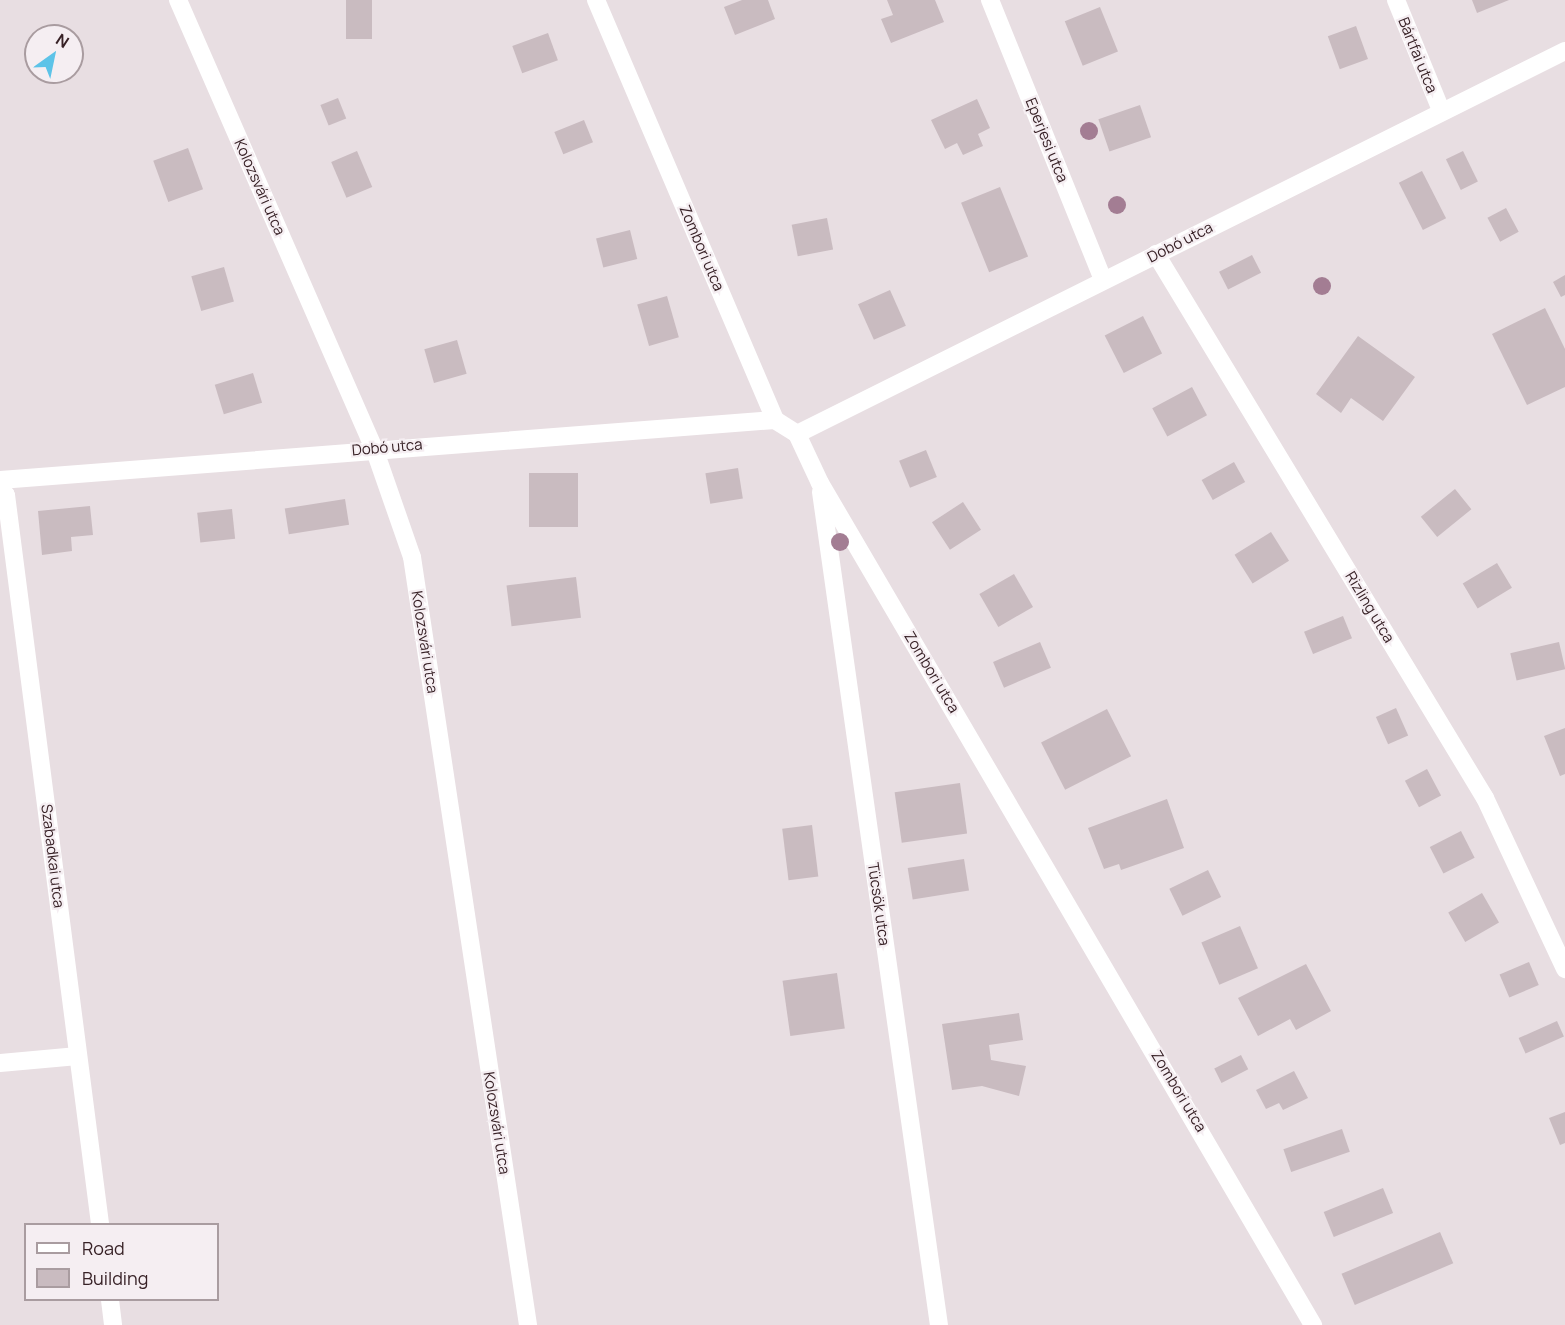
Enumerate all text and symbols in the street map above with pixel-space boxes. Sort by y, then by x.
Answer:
street label: Bártfai utca [1395,15,1441,95]
north arrow [24,24,84,84]
text: N [52,28,74,53]
street label: Eperjesi utca [1022,95,1072,185]
street label: Kolozsvári utca [231,136,289,238]
street label: Zombori utca [676,202,728,294]
street label: Dobó utca [1144,218,1216,266]
street label: Dobó utca [351,435,423,459]
street label: Rizling utca [1342,568,1398,646]
street label: Kolozsvári utca [408,590,442,694]
street label: Zombori utca [901,628,963,716]
street label: Szabadkai utca [38,803,68,909]
street label: Tücsök utca [864,861,894,947]
street label: Zombori utca [1148,1047,1210,1135]
street label: Kolozsvári utca [480,1071,514,1175]
legend [24,1223,219,1301]
text: Road [82,1236,125,1260]
text: Building [82,1266,148,1290]

